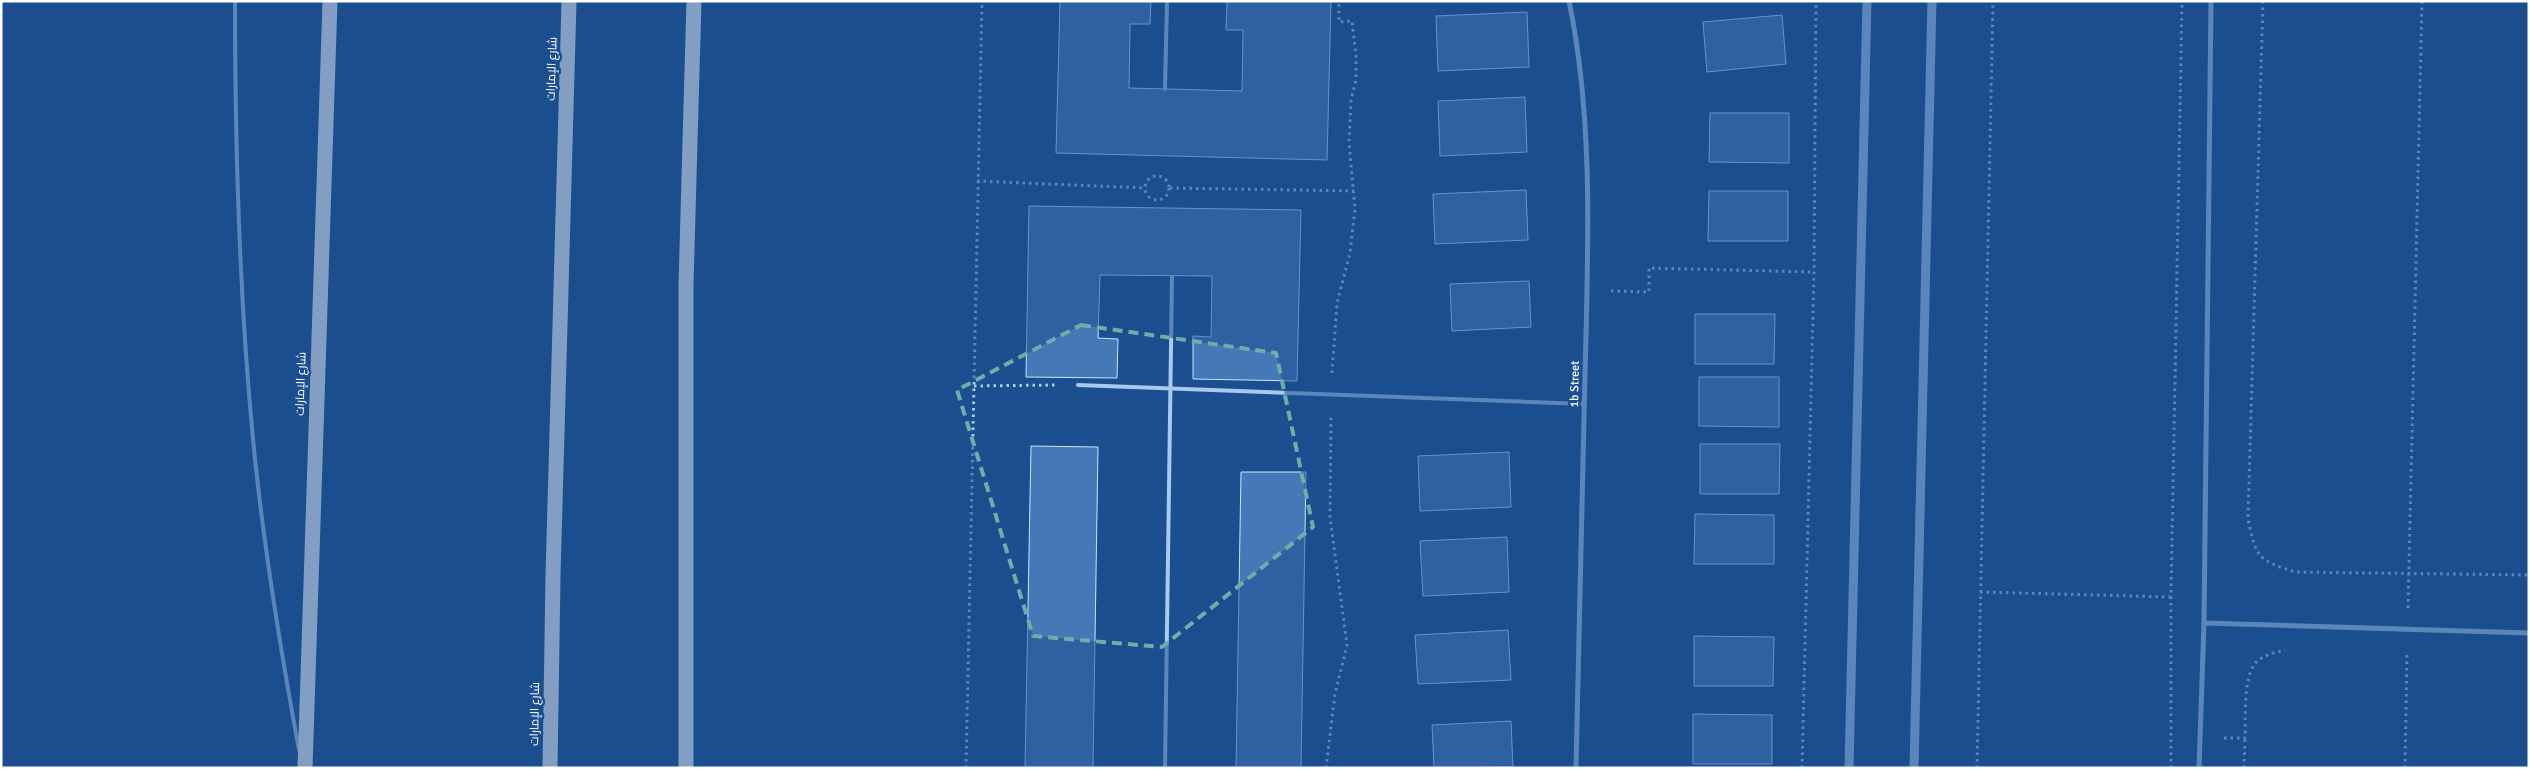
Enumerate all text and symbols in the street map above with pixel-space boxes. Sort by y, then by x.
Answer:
street label: شارع الإمارات [543,37,561,101]
street label: شارع الإمارات [292,352,310,416]
street label: 1b Street [1567,361,1583,407]
street label: شارع الإمارات [527,682,543,746]

